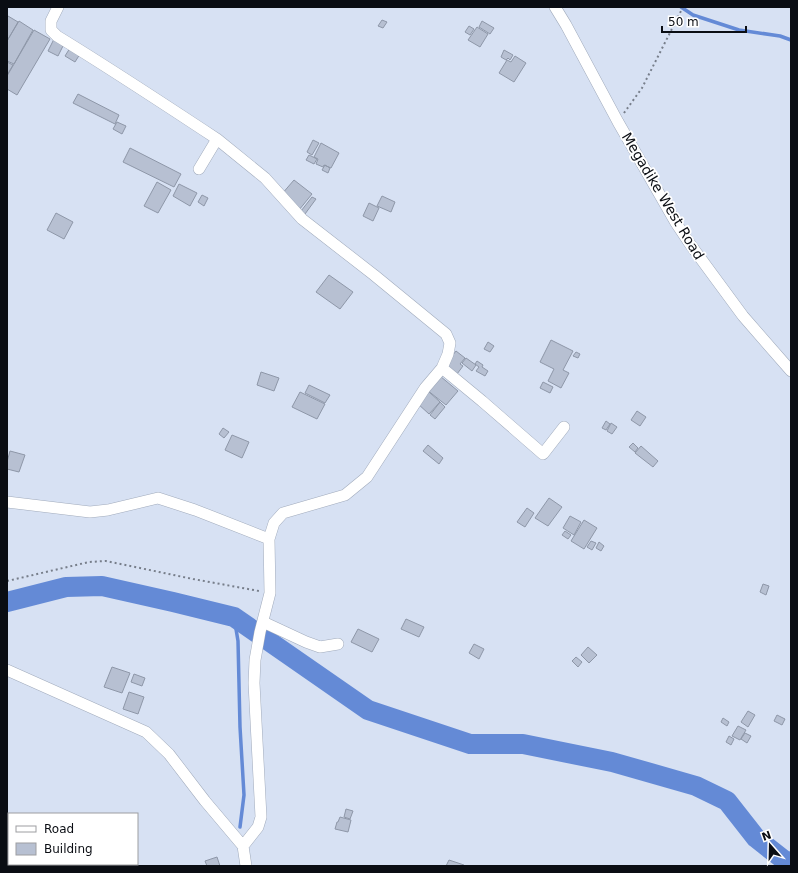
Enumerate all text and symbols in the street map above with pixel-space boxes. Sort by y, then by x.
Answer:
scale bar [662,8,746,34]
text: 50 m [668,15,699,29]
street label: Megadike West Road [619,129,707,263]
legend [8,813,138,865]
text: Road [44,822,74,836]
north arrow [750,825,790,865]
text: N [760,828,773,844]
text: Building [44,842,93,856]

